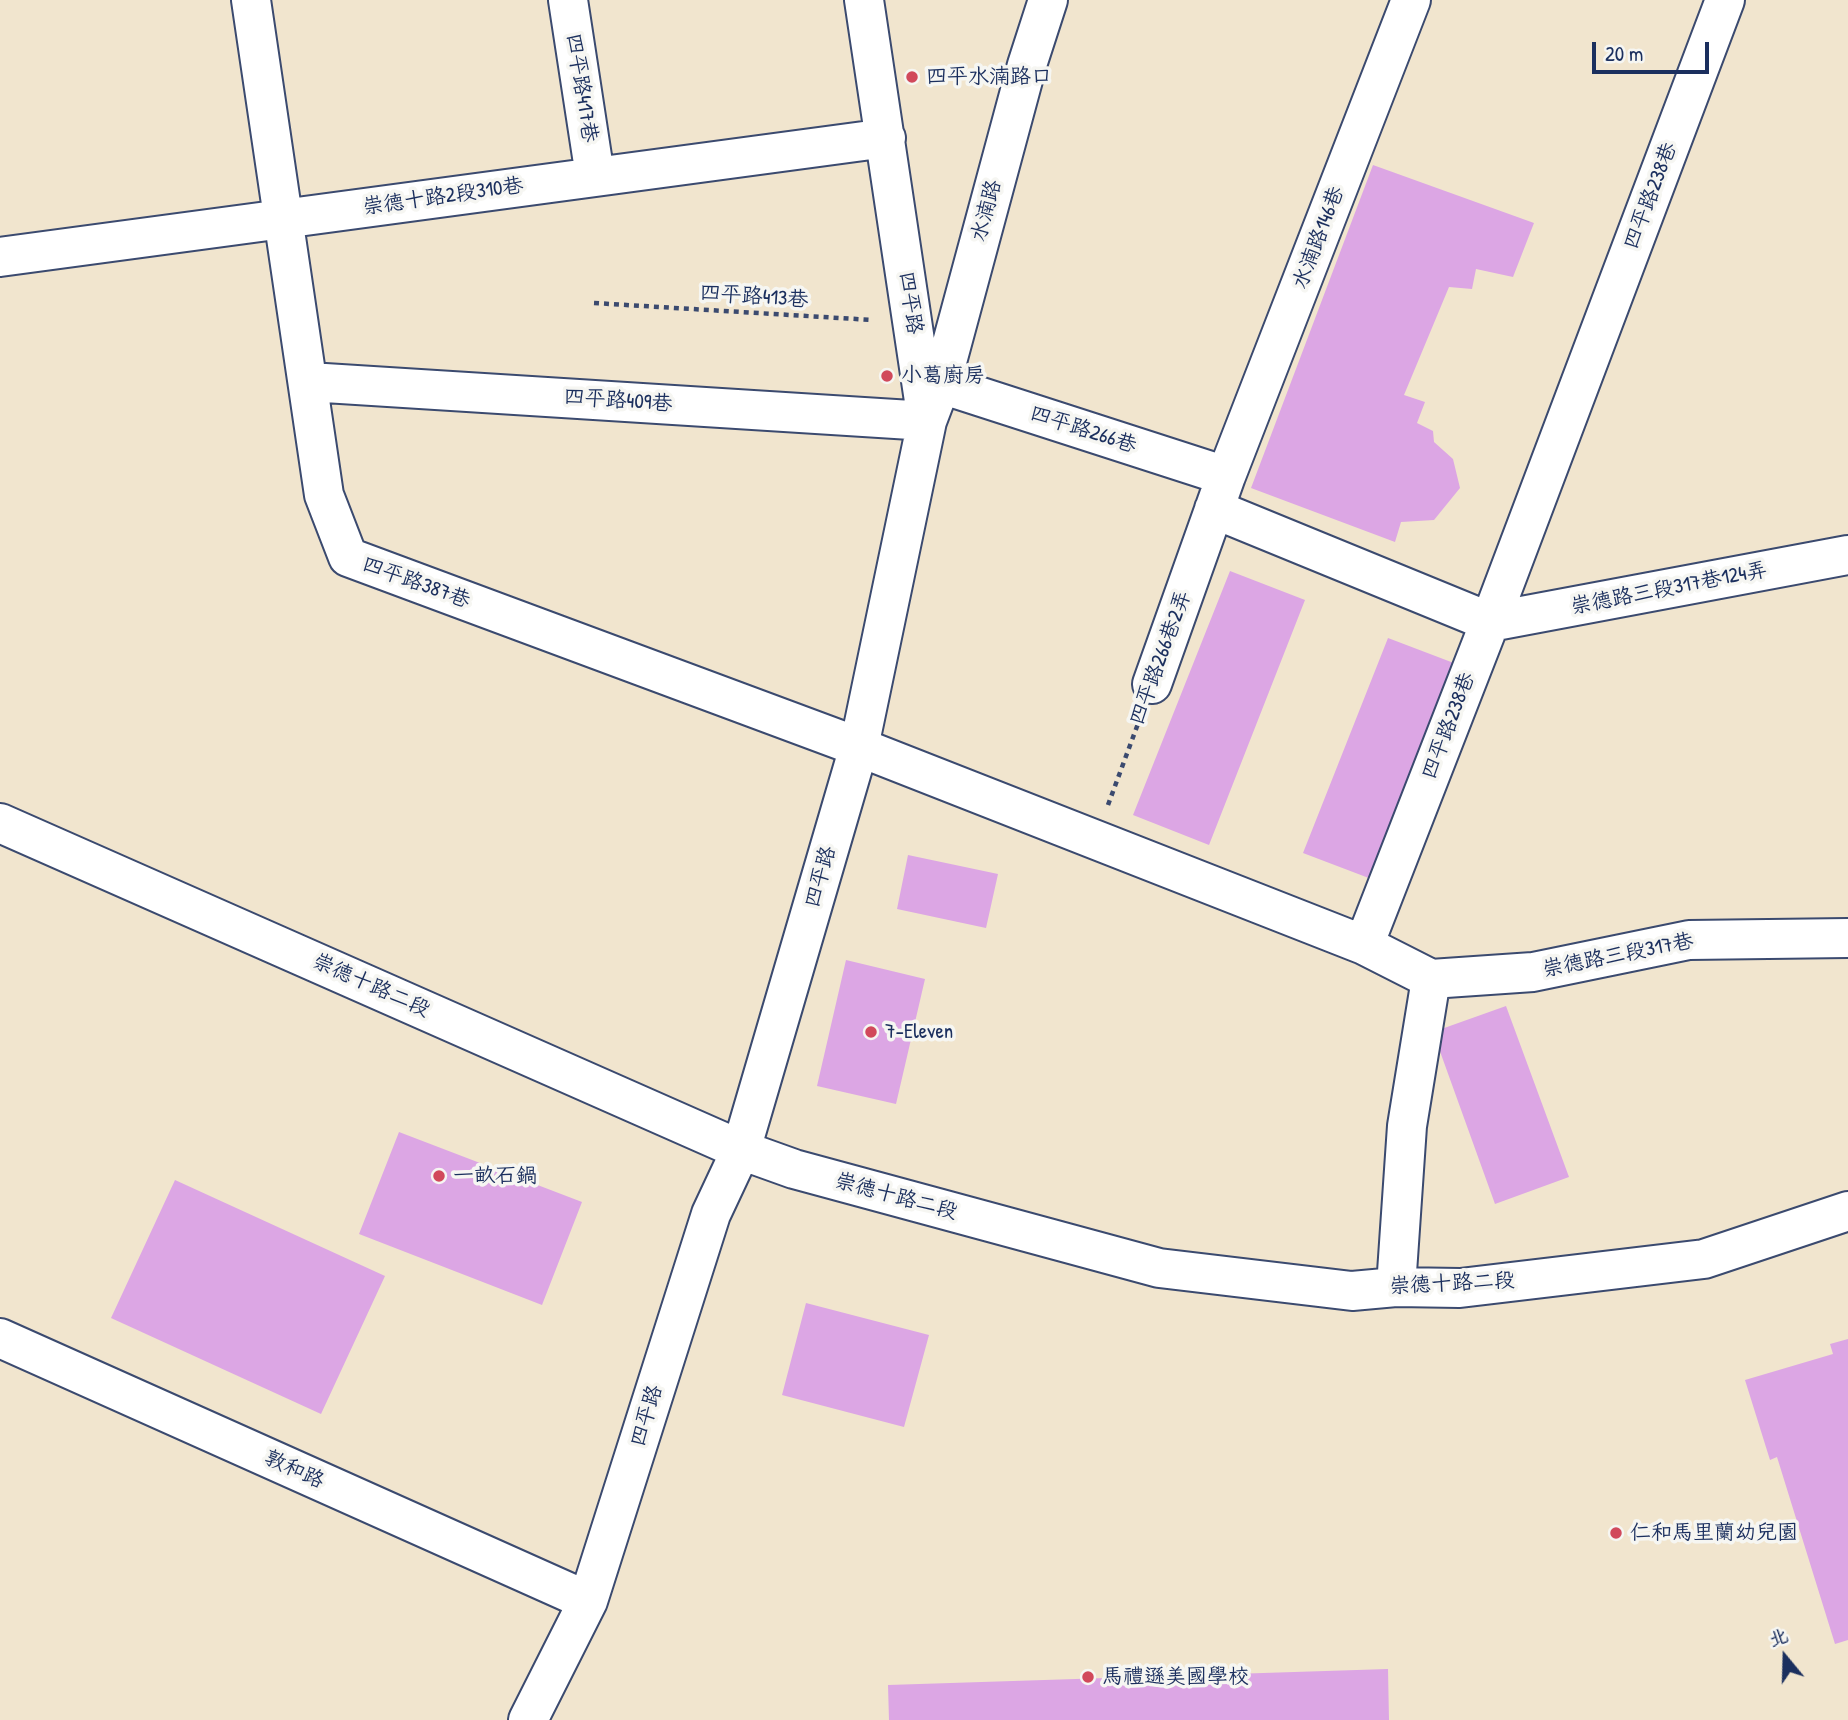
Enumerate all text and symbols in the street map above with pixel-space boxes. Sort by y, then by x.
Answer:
scale bar [1596,28,1713,72]
street label: 四平路417巷 [560,32,602,144]
text: 20 m [1605,39,1643,68]
place label: 四平水湳路口 [926,64,1052,90]
marker: 四平水湳路口 [904,69,920,85]
street label: 四平路238巷 [1619,139,1683,253]
street label: 崇德十路2段310巷 [361,173,525,221]
street label: 水湳路 [967,177,1007,245]
street label: 水湳路146巷 [1288,183,1350,293]
street label: 四平路 [893,270,927,336]
street label: 四平路413巷 [699,281,809,313]
place label: 小葛廚房 [901,363,985,389]
marker: 小葛廚房 [879,368,895,384]
street label: 四平路409巷 [563,385,673,417]
street label: 四平路266巷 [1027,401,1139,459]
street label: 四平路387巷 [359,552,473,614]
street label: 崇德路三段317巷124弄 [1569,558,1769,620]
street label: 四平路266巷2弄 [1125,587,1197,729]
street label: 四平路238巷 [1417,669,1481,783]
street label: 四平路 [800,843,842,911]
street label: 崇德路三段317巷 [1540,929,1696,983]
street label: 崇德十路二段 [308,949,434,1023]
place label: 7-Eleven [885,1019,953,1045]
marker: 7-Eleven [863,1024,879,1040]
place label: 一畝石鍋 [453,1163,537,1189]
marker: 一畝石鍋 [431,1168,447,1184]
street label: 崇德十路二段 [832,1169,960,1225]
street label: 崇德十路二段 [1388,1268,1516,1300]
street label: 四平路 [626,1382,668,1450]
street label: 敦和路 [260,1446,328,1494]
place label: 仁和馬里蘭幼兒園 [1630,1520,1798,1546]
marker: 仁和馬里蘭幼兒園 [1608,1525,1624,1541]
north arrow [1750,1622,1820,1692]
text: 北 [1765,1622,1791,1653]
place label: 馬禮遜美國學校 [1102,1664,1249,1690]
marker: 馬禮遜美國學校 [1080,1669,1096,1685]

